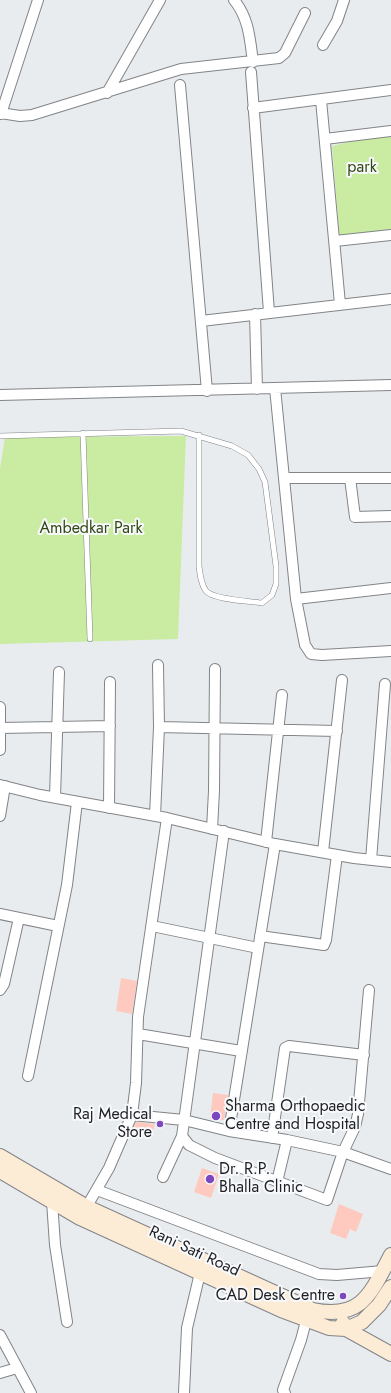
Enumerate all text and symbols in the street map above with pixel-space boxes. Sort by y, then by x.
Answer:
park label: park [347,158,377,178]
park label: Ambedkar Park [39,519,143,539]
place label: Sharma Orthopaedic Centre and Hospital [225,1097,365,1135]
place label: Raj Medical Store [73,1105,152,1143]
marker: Sharma Orthopaedic Centre and Hospital [210,1110,222,1122]
marker: Raj Medical Store [155,1119,165,1129]
place label: Dr. R.P. Bhalla Clinic [219,1160,303,1198]
marker: Dr. R.P. Bhalla Clinic [204,1173,216,1185]
street label: Rani Sati Road [146,1223,242,1281]
place label: CAD Desk Centre [216,1286,335,1306]
marker: CAD Desk Centre [338,1291,348,1301]

